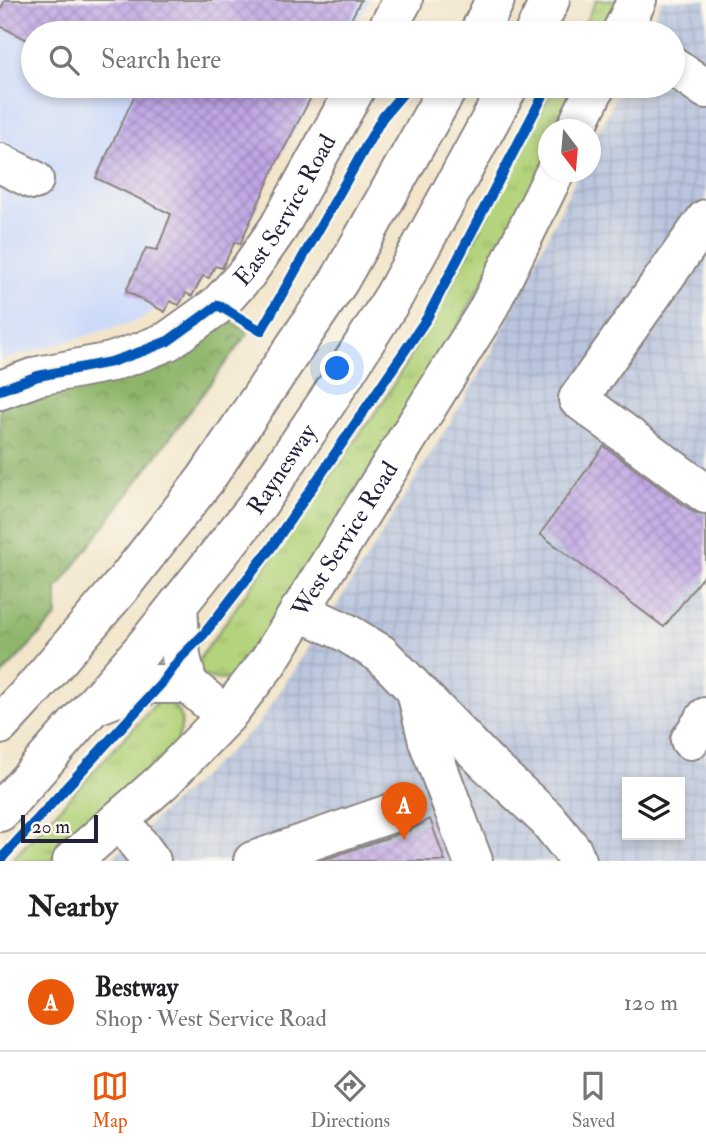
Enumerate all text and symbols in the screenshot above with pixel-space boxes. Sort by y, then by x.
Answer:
search box [21,21,685,98]
icon: search [45,41,83,79]
text: Search here [101,44,221,76]
north arrow [538,119,601,182]
street label: East Service Road [227,129,343,293]
your location [320,351,354,385]
street label: Raynesway [240,417,324,521]
street label: West Service Road [284,455,405,623]
map controls [622,777,685,840]
button: layers [622,777,685,840]
pin: A [381,782,427,840]
scale bar [21,812,98,844]
text: 20 m [32,815,70,839]
text: Nearby [28,888,118,925]
text: Bestway [95,972,178,1004]
text: A [44,988,58,1017]
text: 120 m [624,988,678,1017]
text: Shop · West Service Road [95,1004,327,1033]
tab: Map [91,1067,129,1133]
tab: Directions [310,1067,390,1133]
tab: Saved [572,1067,615,1133]

